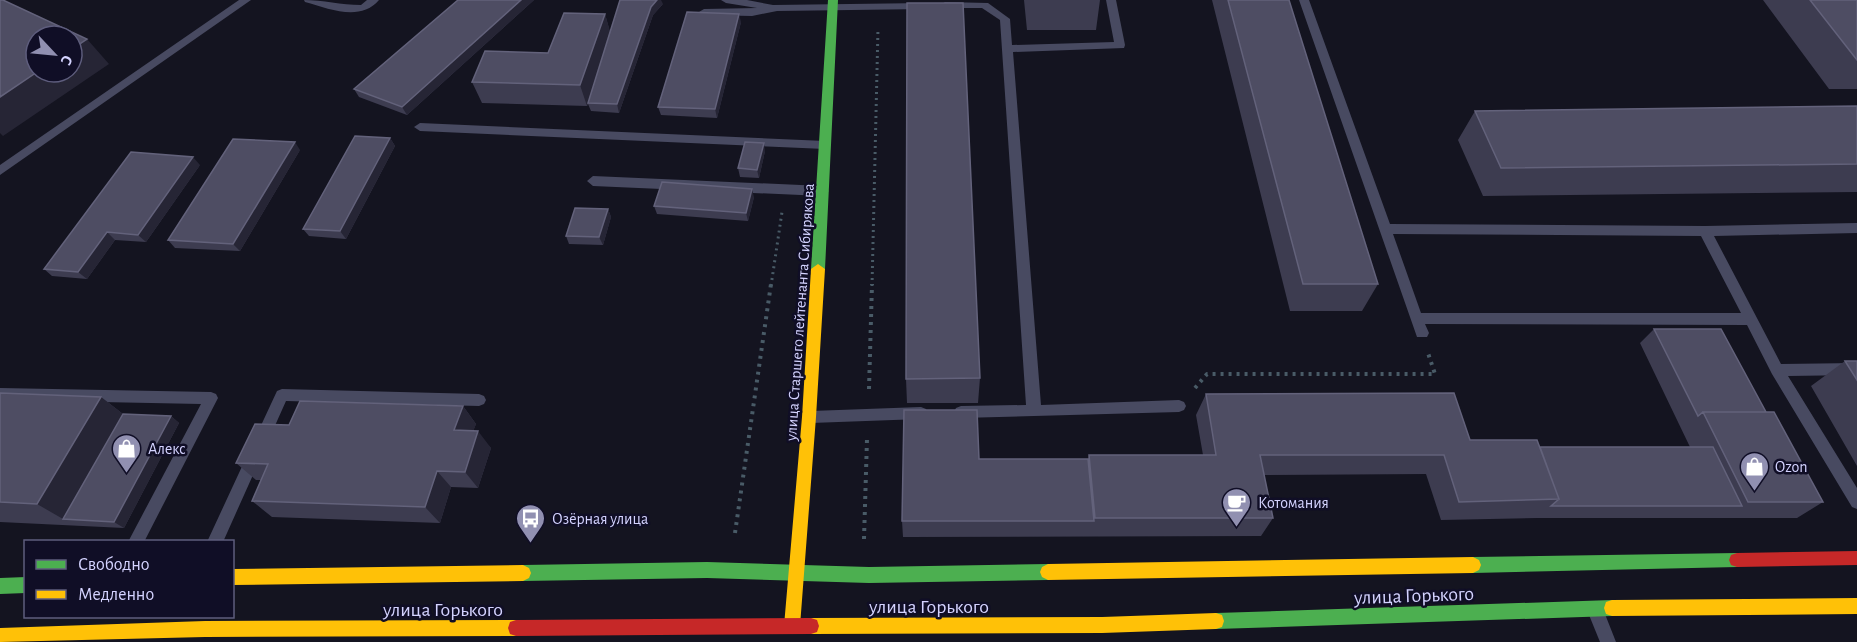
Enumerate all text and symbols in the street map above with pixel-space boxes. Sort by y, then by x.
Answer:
north arrow [24,24,84,84]
text: С [57,53,76,68]
street label: улица Старшего лейтенанта Сибирякова [783,183,818,442]
shop icon: Алекс [111,432,143,474]
place label: Алекс [148,441,186,457]
shop icon: Ozon [1738,450,1770,492]
place label: Ozon [1775,459,1807,475]
cafe icon: Котомания [1221,486,1253,528]
place label: Котомания [1258,495,1329,511]
bus stop icon: Озёрная улица [515,502,547,544]
place label: Озёрная улица [552,511,648,528]
legend [24,540,234,618]
text: Свободно [78,555,150,574]
street label: улица Горького [1353,584,1474,608]
text: Медленно [78,586,154,604]
street label: улица Горького [868,597,989,617]
street label: улица Горького [382,600,503,620]

